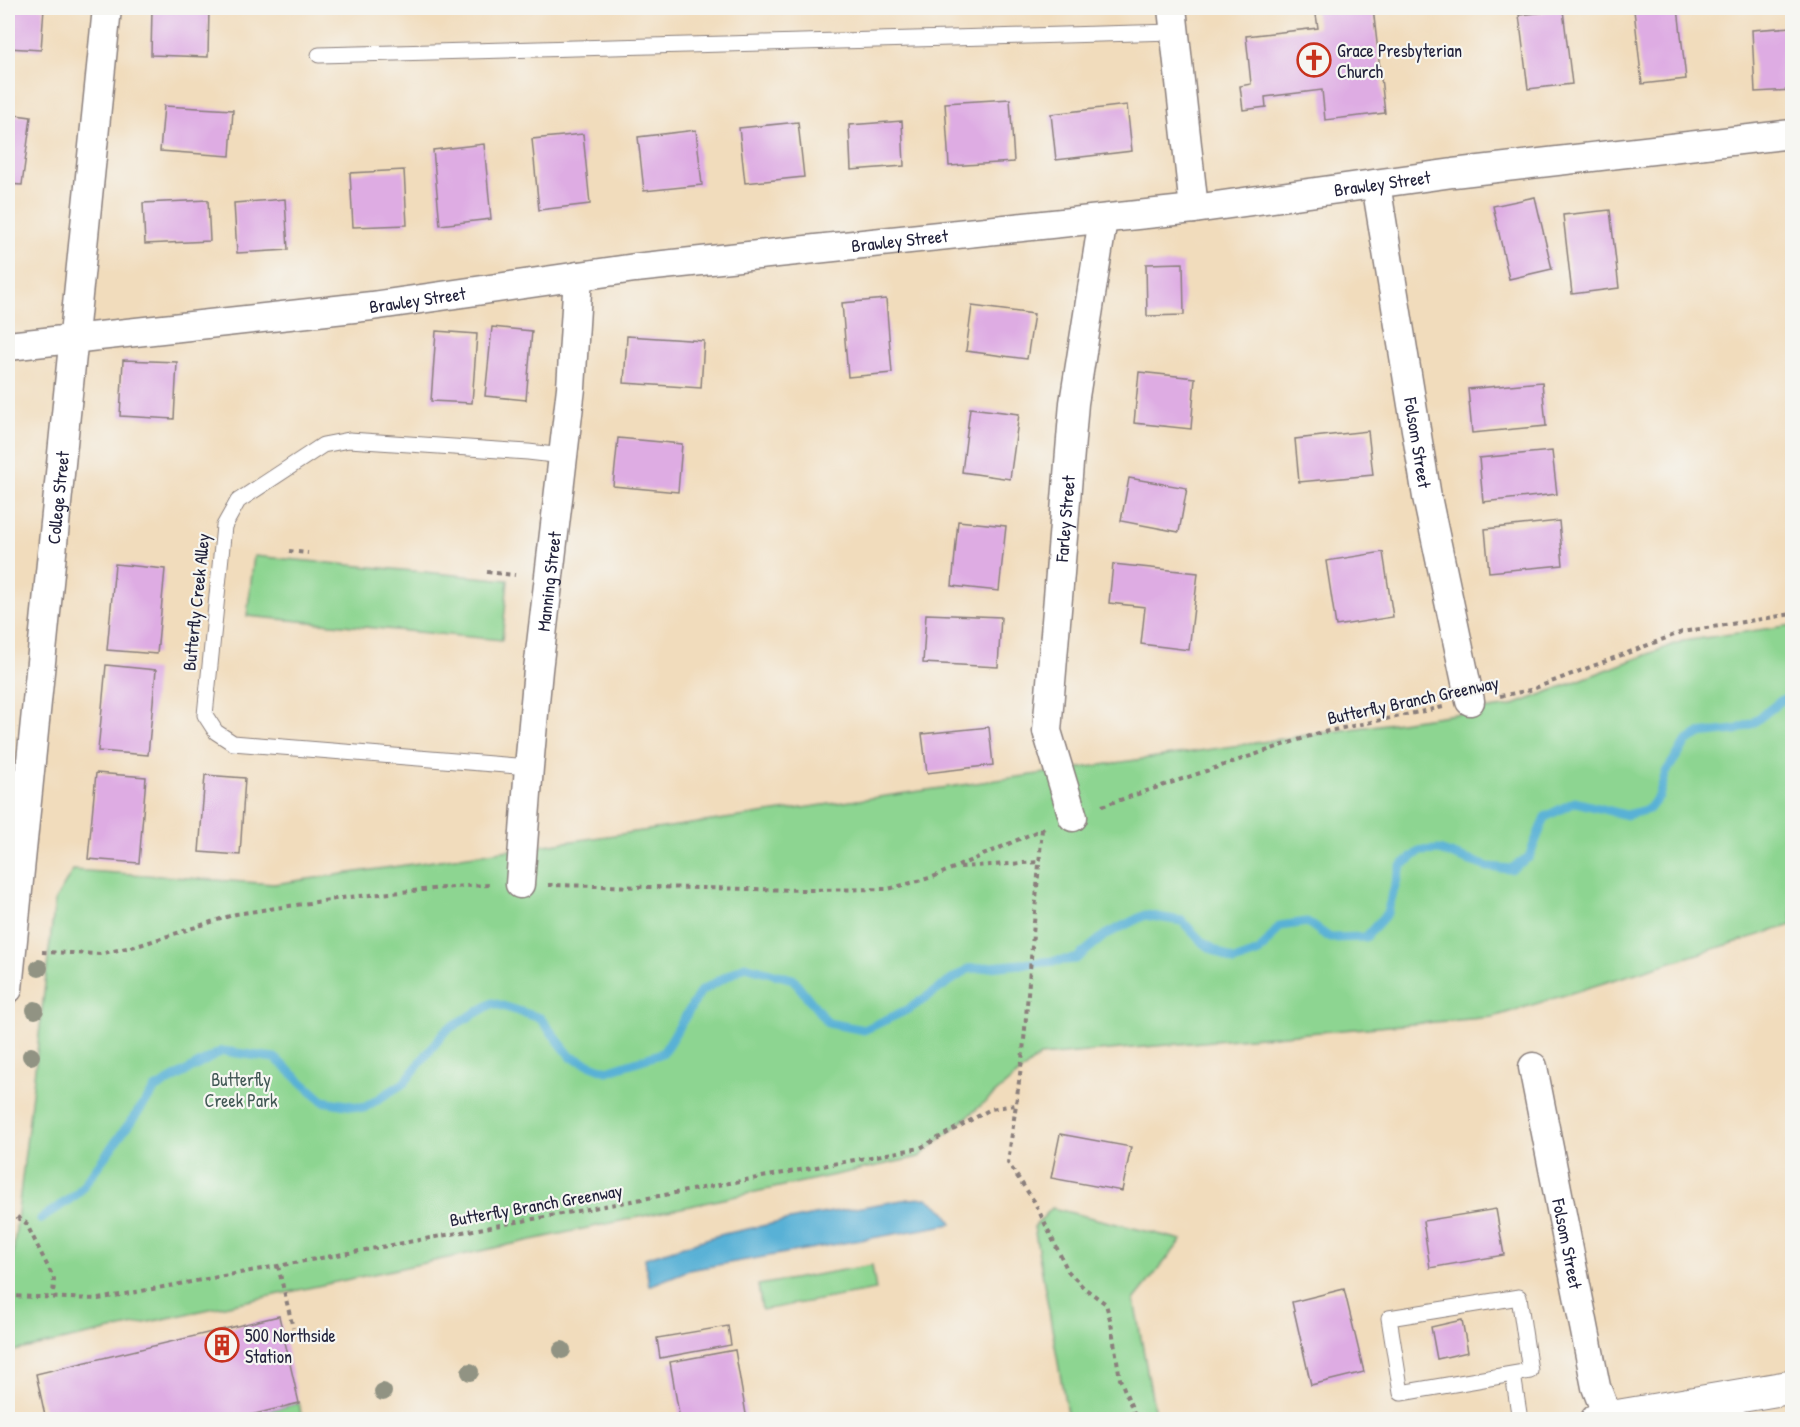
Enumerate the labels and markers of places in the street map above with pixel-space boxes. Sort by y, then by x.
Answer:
place label: Grace Presbyterian Church [1337,38,1462,84]
church icon: Grace Presbyterian Church [1296,42,1332,78]
place label: 500 Northside Station [245,1323,336,1369]
building icon: 500 Northside Station [204,1327,240,1363]

